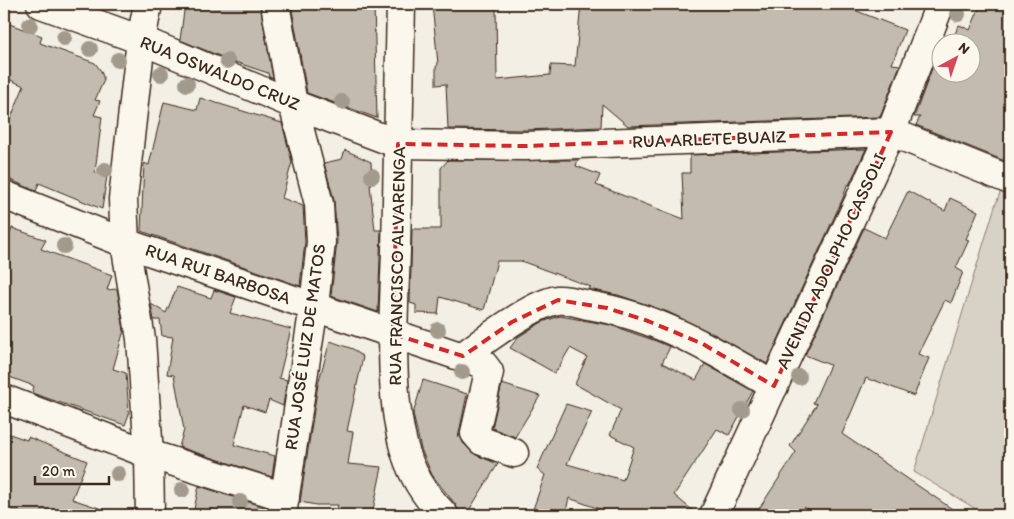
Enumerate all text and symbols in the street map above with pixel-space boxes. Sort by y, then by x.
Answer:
street label: RUA OSWALDO CRUZ [137,31,303,115]
north arrow [932,32,982,82]
text: N [955,39,973,58]
street label: RUA ARLETE BUAIZ [632,125,786,153]
street label: RUA FRANCISCO ALVARENGA [384,146,410,386]
street label: AVENIDA ADOLPHO CASSOLI [771,150,891,372]
street label: RUA RUI BARBOSA [142,239,294,309]
street label: RUA JOSÉ LUIZ DE MATOS [280,242,330,452]
scale bar [35,454,109,486]
text: 20 m [42,462,76,480]

